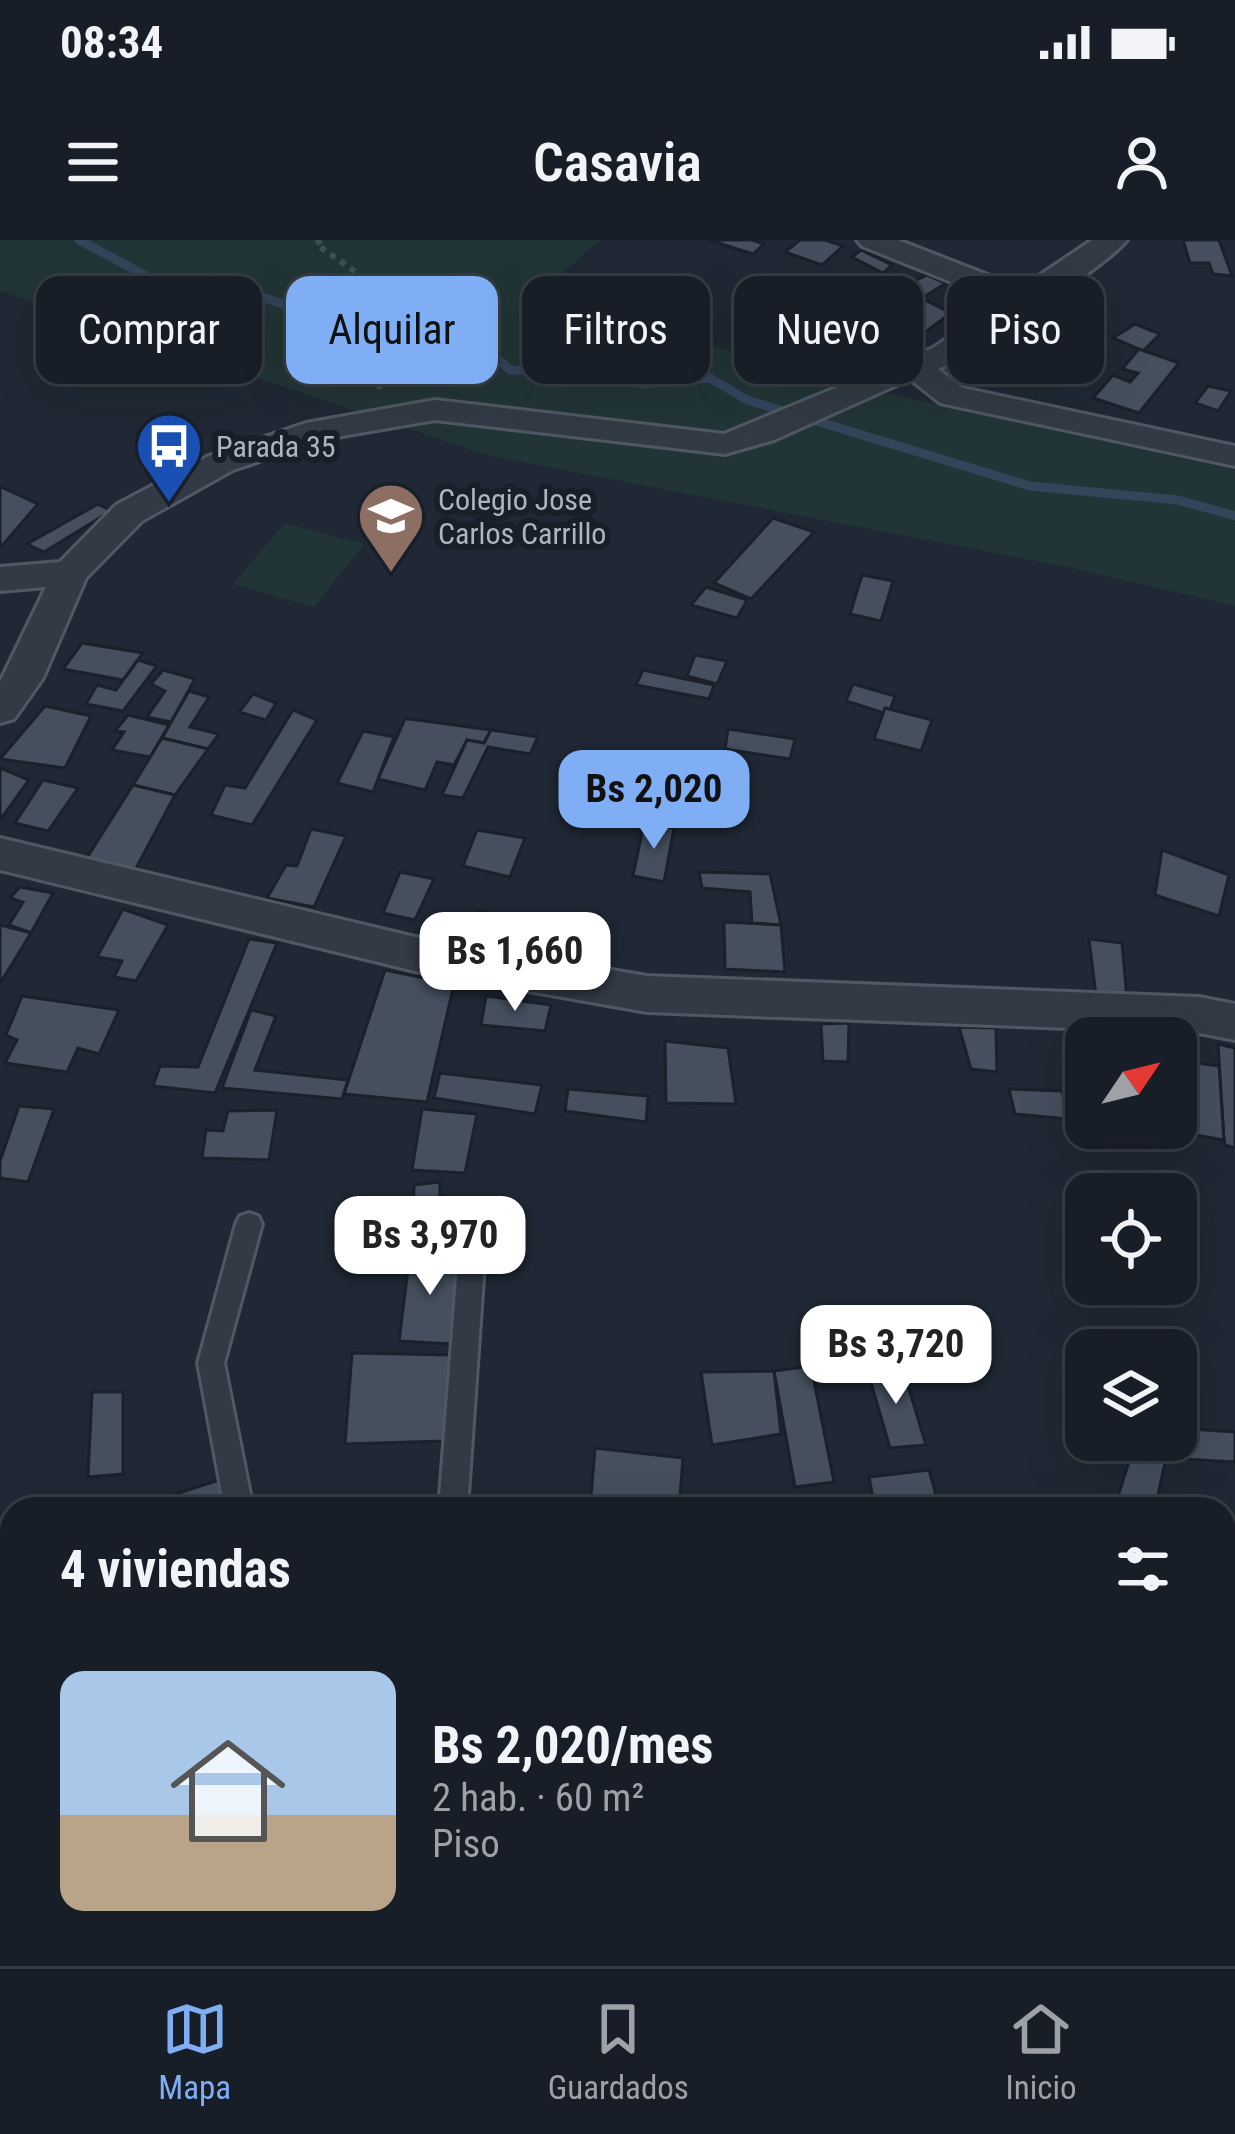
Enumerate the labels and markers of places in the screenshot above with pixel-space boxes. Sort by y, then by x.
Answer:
bus stop icon: Parada 35 [134,411,204,505]
place label: Parada 35 [216,429,336,464]
school or university icon: Colegio Jose Carlos Carrillo [356,481,426,575]
place label: Colegio Jose Carlos Carrillo [438,482,606,551]
pin: Bs 2,020 [530,750,778,852]
pin: Bs 1,660 [391,912,639,1014]
pin: Bs 3,970 [306,1196,554,1298]
pin: Bs 3,720 [772,1305,1020,1407]

